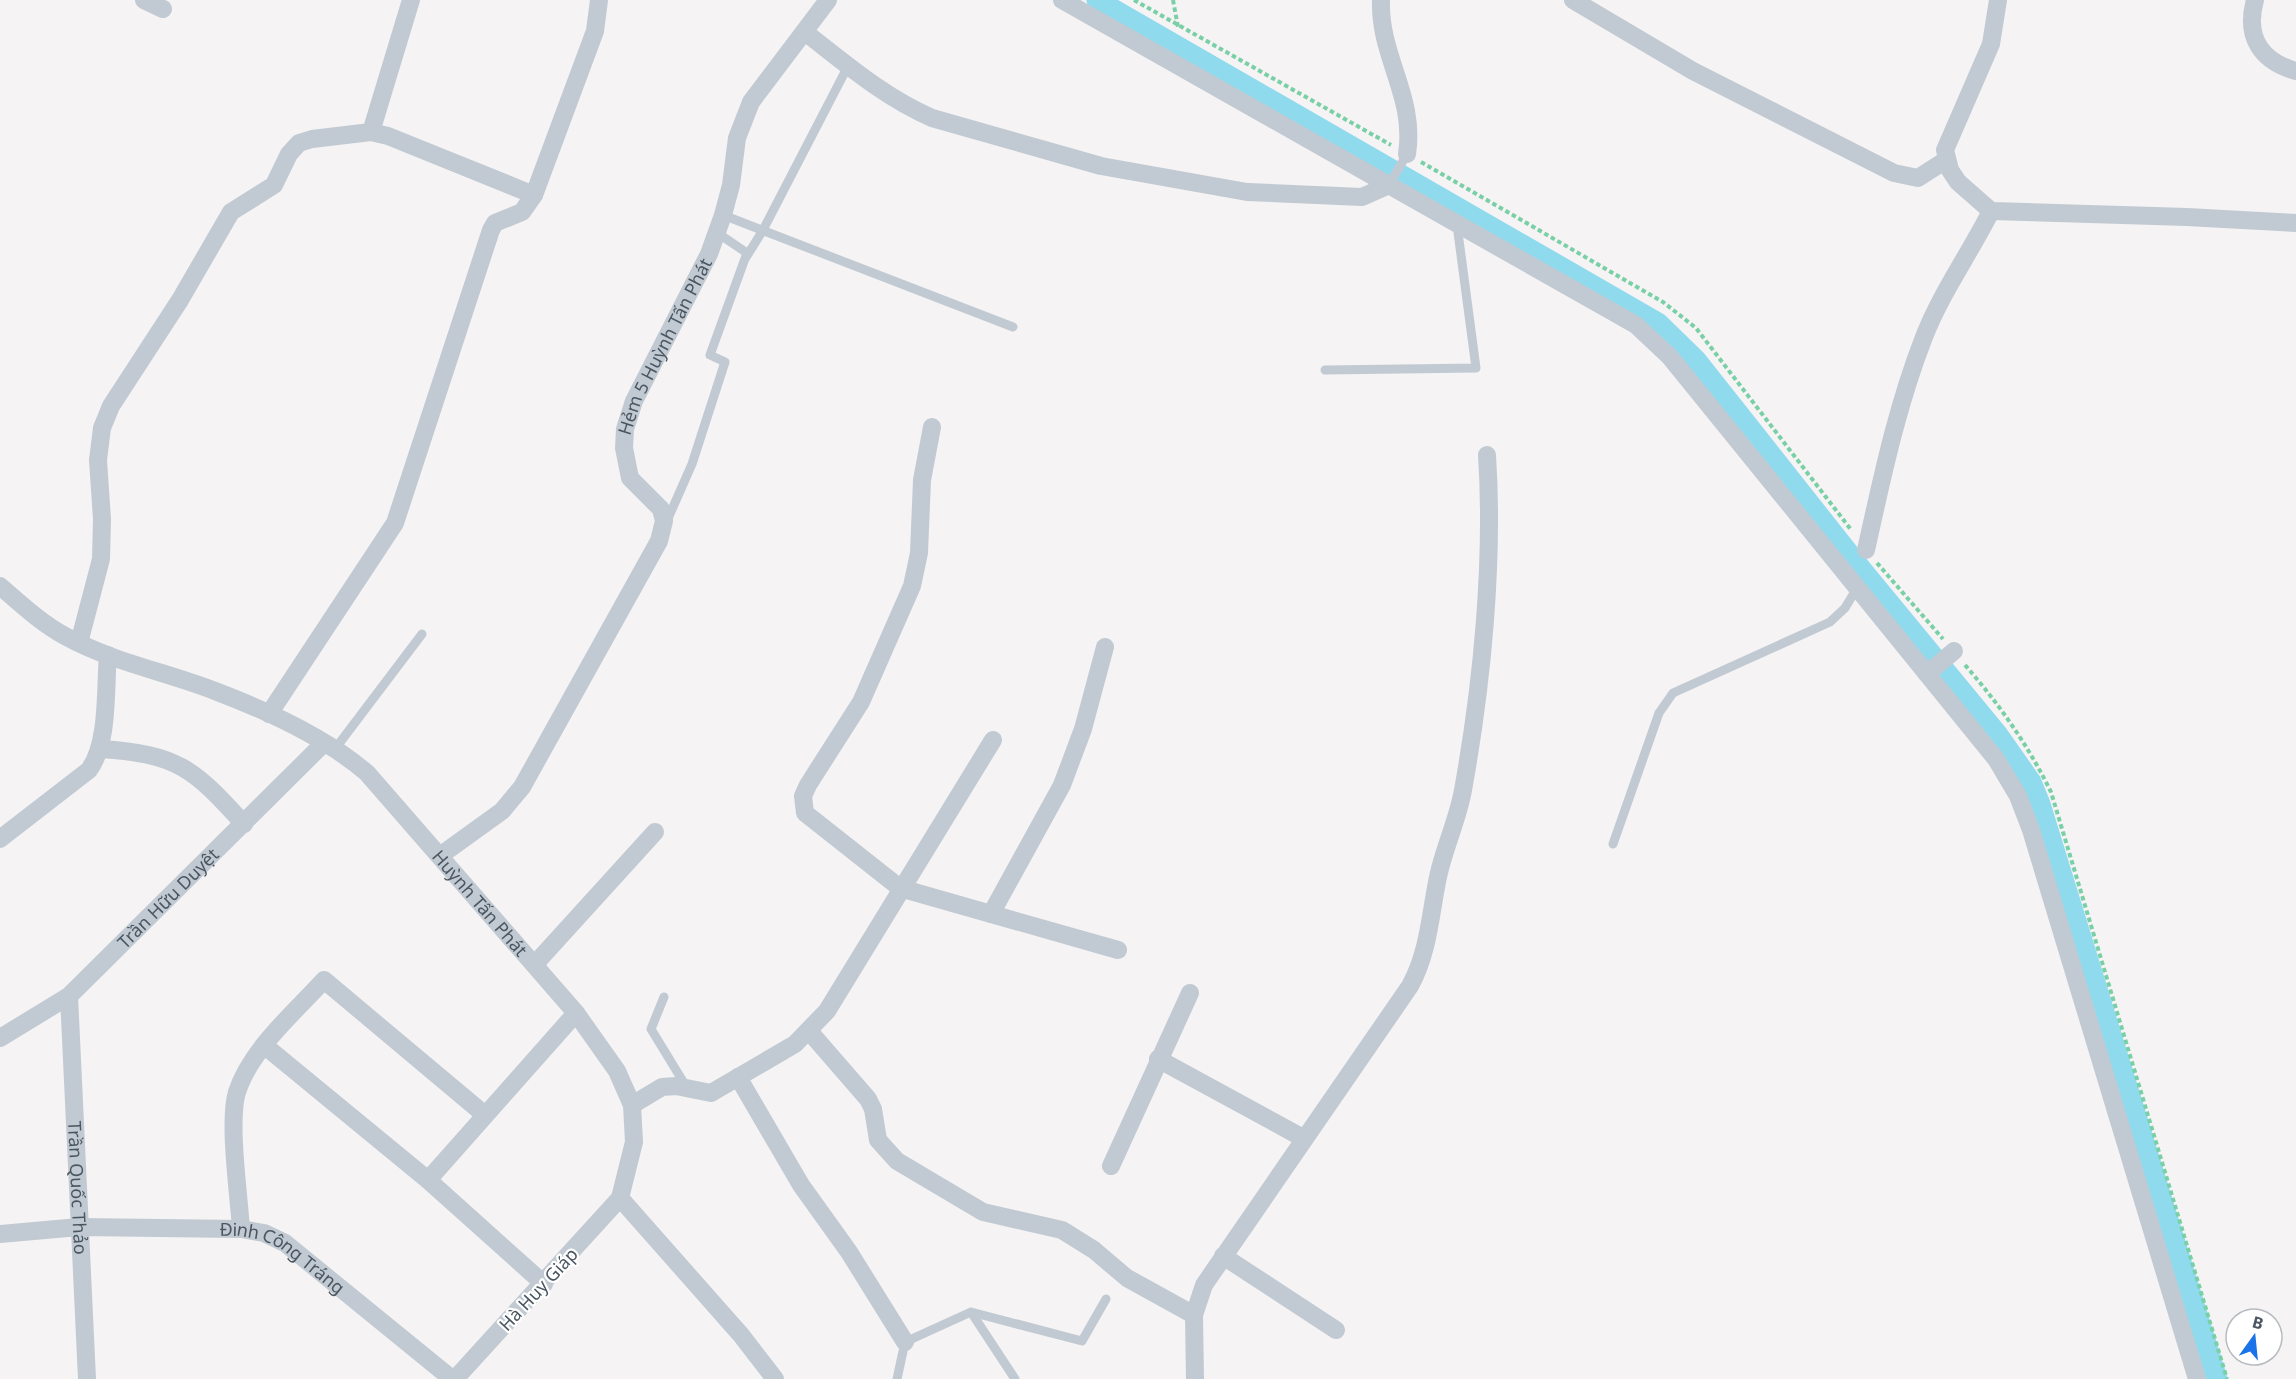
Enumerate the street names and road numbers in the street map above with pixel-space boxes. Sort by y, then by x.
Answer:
street label: Hẻm 5 Huỳnh Tấn Phát [612,253,717,438]
street label: Trần Hữu Duyệt [112,842,224,953]
street label: Huỳnh Tấn Phát [427,845,533,962]
street label: Trần Quốc Thảo [63,1120,93,1255]
street label: Đinh Công Tráng [219,1217,350,1299]
street label: Hà Huy Giáp [493,1242,583,1336]

